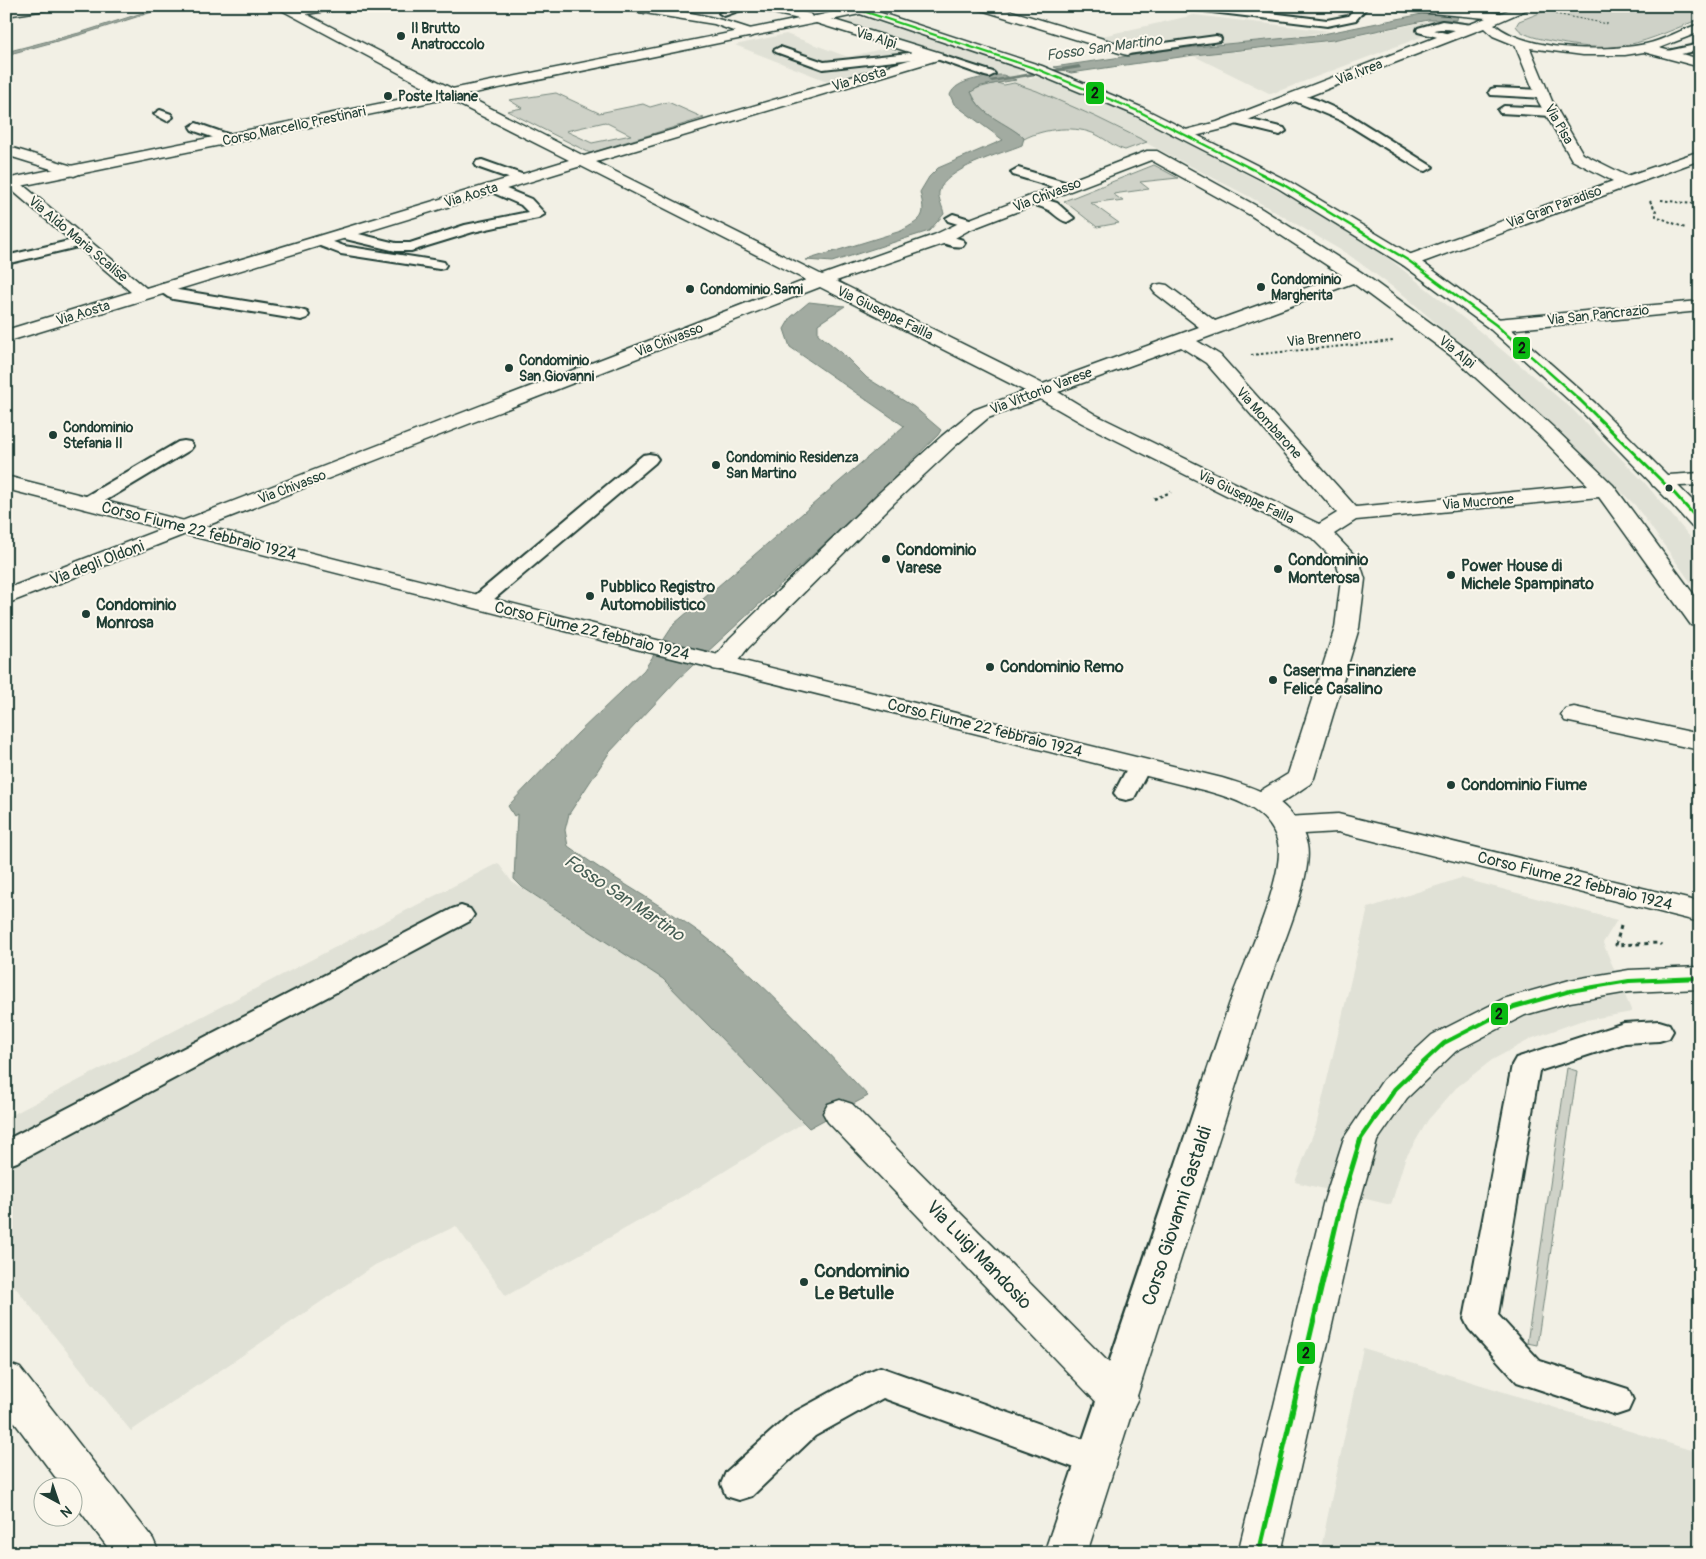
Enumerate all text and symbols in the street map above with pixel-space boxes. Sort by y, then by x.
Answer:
place label: Il Brutto Anatroccolo [411,20,485,53]
street label: Via Alpi [853,24,899,52]
marker: Il Brutto Anatroccolo [395,30,407,42]
water label: Fosso San Martino [1045,30,1164,66]
street label: Via Ivrea [1333,55,1385,89]
street label: Via Aosta [830,63,888,95]
line badge: 2 [1085,81,1105,105]
text: 2 [1091,85,1099,102]
place label: Poste Italiane [398,88,479,105]
marker: Poste Italiane [382,90,394,102]
street label: Via Pisa [1541,101,1577,147]
street label: Corso Marcello Prestinari [221,102,368,149]
street label: Via Chivasso [1011,174,1084,216]
street label: Via Aosta [442,179,500,211]
street label: Via Gran Paradiso [1504,182,1604,232]
street label: Via Aldo Maria Scalise [25,193,131,286]
place label: Condominio Margherita [1271,271,1342,304]
place label: Condominio Sami [700,281,803,298]
marker: Condominio Margherita [1255,281,1267,293]
street label: Via Giuseppe Failla [834,282,936,344]
marker: Condominio Sami [684,283,696,295]
street label: Via Aosta [54,297,112,329]
street label: Via San Pancrazio [1546,301,1650,329]
street label: Via Chivasso [633,319,706,361]
street label: Via Brennero [1286,326,1362,350]
street label: Via Alpi [1435,332,1479,372]
line badge: 2 [1512,336,1531,360]
text: 2 [1518,340,1526,357]
place label: Condominio San Giovanni [519,352,595,385]
marker: Condominio San Giovanni [503,362,515,374]
street label: Via Vittorio Varese [988,364,1094,418]
street label: Via Mombarone [1232,384,1306,462]
place label: Condominio Stefania II [63,419,134,452]
marker: Condominio Stefania II [47,429,59,441]
place label: Condominio Residenza San Martino [726,449,859,482]
marker: Condominio Residenza San Martino [710,459,722,471]
street label: Via Chivasso [256,466,329,508]
street label: Via Giuseppe Failla [1195,466,1297,528]
unlabelled marker [1664,483,1674,493]
street label: Via Mucrone [1442,490,1514,514]
street label: Corso Fiume 22 febbraio 1924 [99,497,299,565]
street label: Via degli Oldoni [47,536,147,590]
place label: Condominio Varese [896,540,977,578]
place label: Condominio Monterosa [1288,550,1369,588]
marker: Condominio Varese [880,553,892,565]
place label: Power House di Michele Spampinato [1461,556,1594,594]
marker: Condominio Monterosa [1272,563,1284,575]
marker: Power House di Michele Spampinato [1445,569,1457,581]
place label: Pubblico Registro Automobilistico [600,577,715,615]
marker: Pubblico Registro Automobilistico [584,590,596,602]
place label: Condominio Monrosa [96,595,177,633]
street label: Corso Fiume 22 febbraio 1924 [492,597,692,665]
marker: Condominio Monrosa [80,608,92,620]
place label: Condominio Remo [1000,657,1124,677]
marker: Condominio Remo [984,661,996,673]
place label: Caserma Finanziere Felice Casalino [1283,661,1417,699]
marker: Caserma Finanziere Felice Casalino [1267,674,1279,686]
street label: Corso Fiume 22 febbraio 1924 [885,694,1085,762]
place label: Condominio Fiume [1461,775,1588,795]
marker: Condominio Fiume [1445,779,1457,791]
street label: Corso Fiume 22 febbraio 1924 [1475,847,1675,915]
water label: Fosso San Martino [560,849,690,947]
line badge: 2 [1490,1002,1509,1026]
text: 2 [1495,1006,1503,1023]
street label: Corso Giovanni Gastaldi [1137,1123,1217,1309]
street label: Via Luigi Mandosio [921,1195,1037,1315]
place label: Condominio Le Betulle [814,1259,910,1305]
marker: Condominio Le Betulle [798,1276,810,1288]
line badge: 2 [1296,1341,1316,1365]
text: 2 [1302,1345,1310,1362]
north arrow [32,1476,82,1526]
text: N [57,1502,75,1521]

